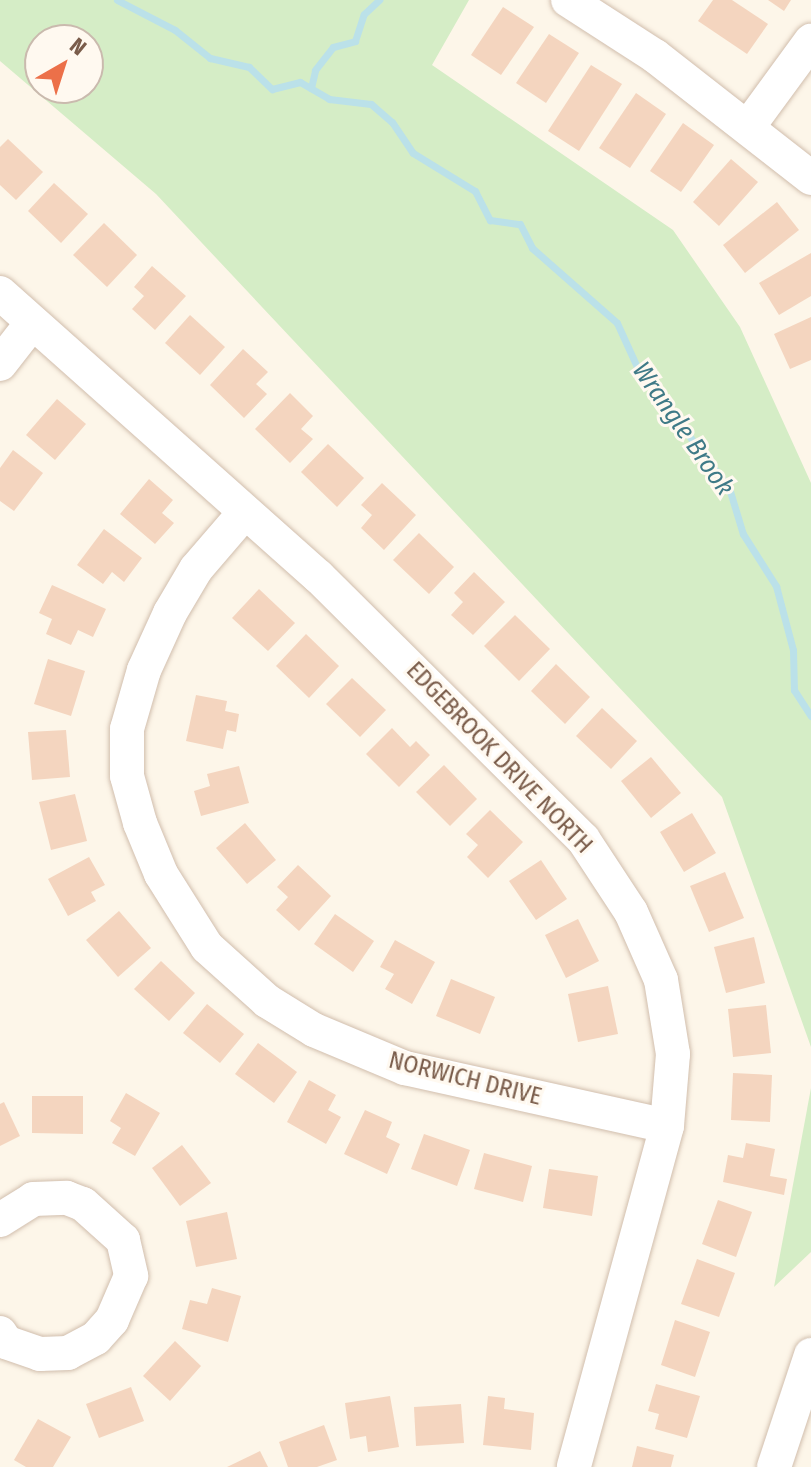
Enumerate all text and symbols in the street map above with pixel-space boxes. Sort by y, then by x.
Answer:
north arrow [24,24,104,104]
text: N [65,32,92,61]
water label: Wrangle Brook [626,356,740,502]
street label: EDGEBROOK DRIVE NORTH [400,656,598,860]
street label: NORWICH DRIVE [386,1046,544,1112]

